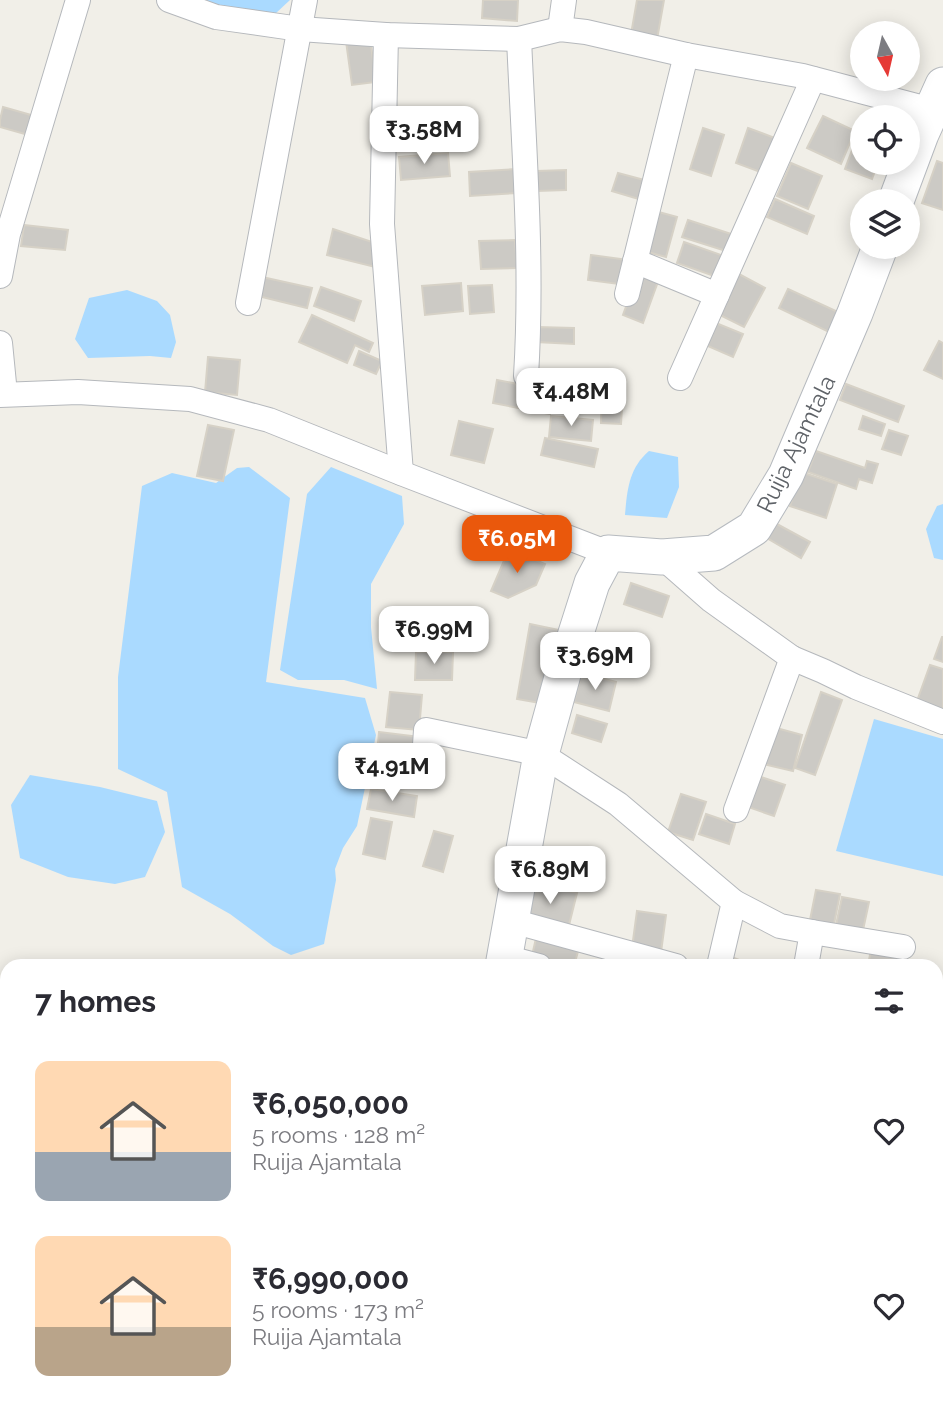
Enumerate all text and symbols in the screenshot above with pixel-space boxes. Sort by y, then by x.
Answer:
north arrow [850,21,920,91]
map controls [850,21,920,259]
button: locate [850,105,920,175]
pin: ₹3.58M [367,106,481,166]
text: ₹3.58M [386,115,462,142]
button: layers [850,189,920,259]
pin: ₹4.48M [514,368,628,428]
street label: Ruija Ajamtala [751,371,840,517]
text: ₹4.48M [532,377,610,404]
pin: ₹6.05M [460,516,574,575]
text: ₹6.05M [478,524,556,551]
pin: ₹6.99M [377,606,491,666]
text: ₹6.99M [395,615,473,642]
pin: ₹3.69M [538,632,652,692]
text: ₹3.69M [556,641,634,668]
pin: ₹4.91M [335,744,449,803]
text: ₹4.91M [354,752,430,779]
pin: ₹6.89M [493,846,607,906]
text: ₹6.89M [511,855,589,882]
icon: filters [870,982,908,1020]
text: 7 homes [35,984,156,1019]
text: ₹6,050,000 [252,1086,409,1121]
icon: home [91,1089,175,1173]
icon: heart [870,1112,908,1150]
text: 5 rooms · 128 m² [252,1121,425,1148]
text: Ruija Ajamtala [252,1148,402,1175]
text: ₹6,990,000 [252,1261,409,1296]
icon: home [91,1264,175,1348]
icon: heart [870,1287,908,1325]
text: 5 rooms · 173 m² [252,1296,424,1323]
text: Ruija Ajamtala [252,1323,402,1350]

